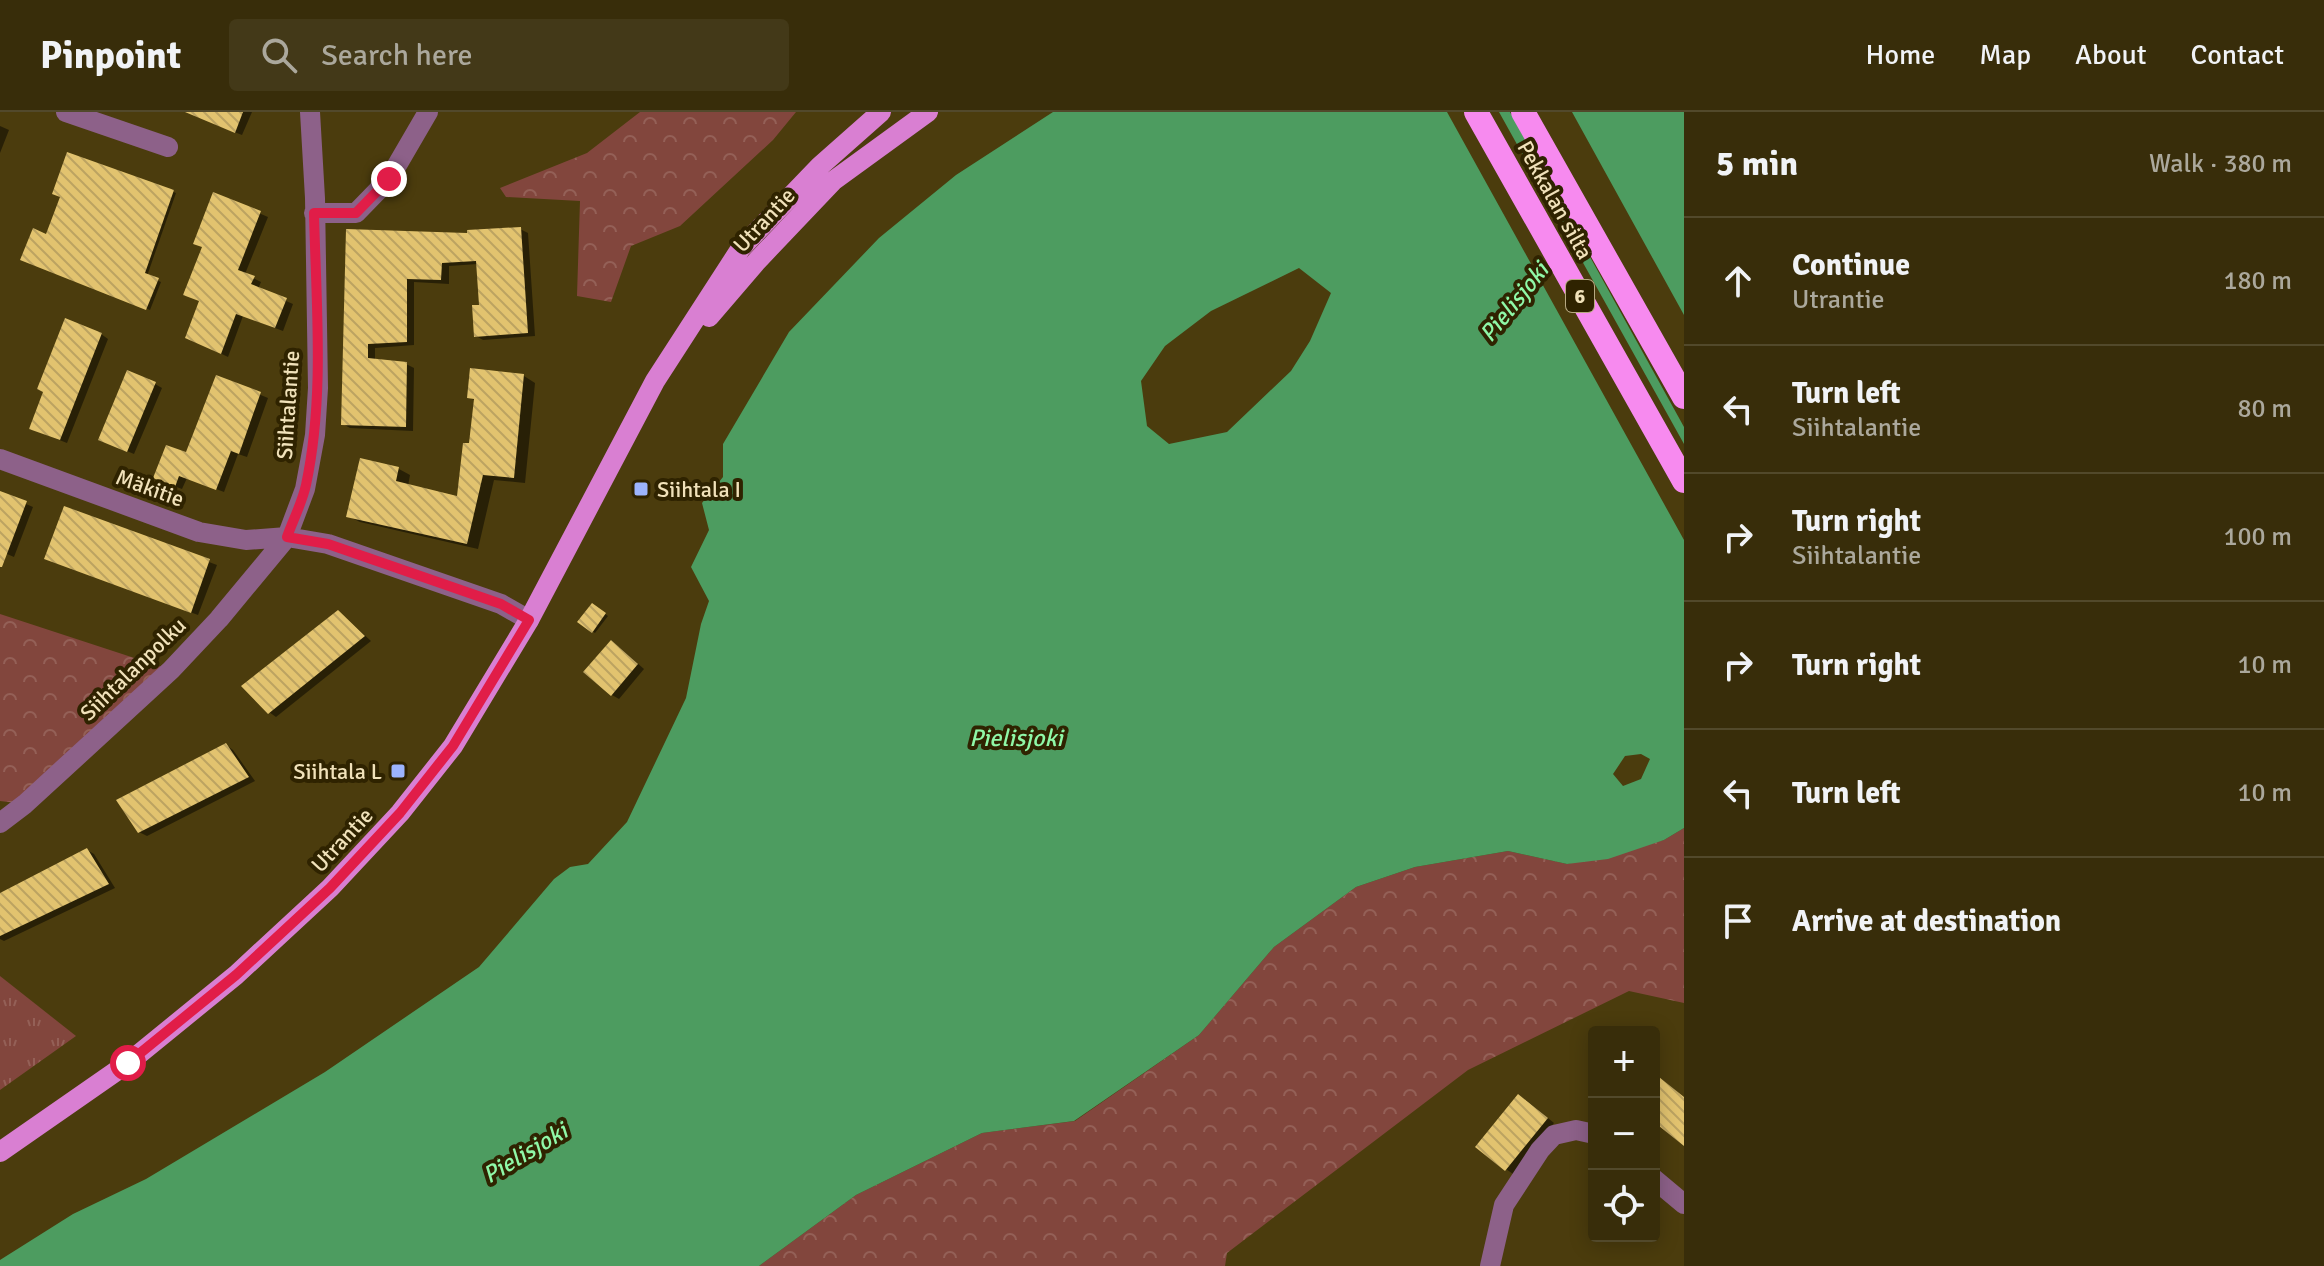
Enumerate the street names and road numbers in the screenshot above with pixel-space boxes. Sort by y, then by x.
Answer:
street label: Pekkalan silta [1511,136,1599,264]
street label: Utrantie [727,182,801,258]
road number: 6 [1566,280,1594,312]
street label: Siihtalantie [271,349,305,461]
street label: Mäkitie [112,463,188,513]
street label: Siihtalanpolku [74,612,192,726]
street label: Utrantie [305,802,379,878]

